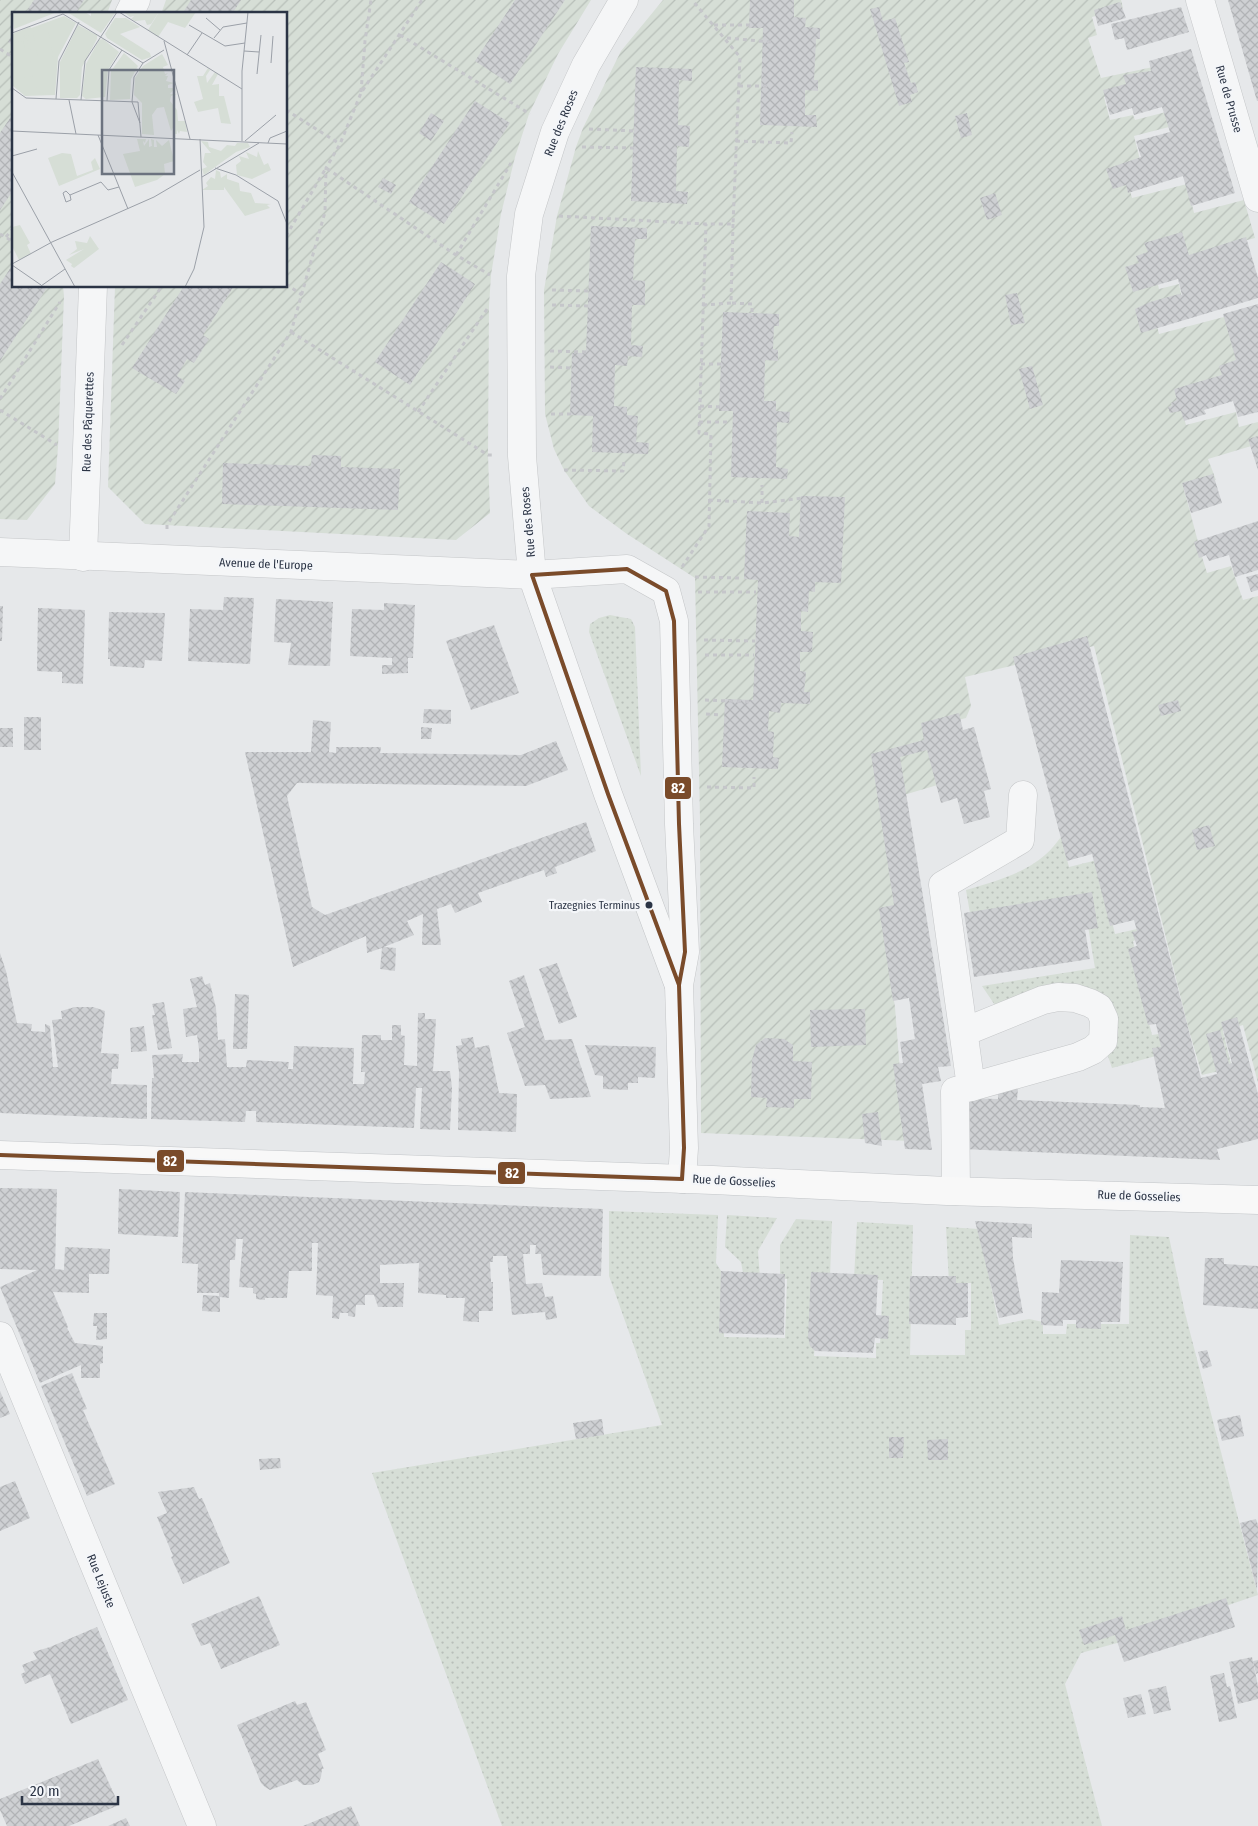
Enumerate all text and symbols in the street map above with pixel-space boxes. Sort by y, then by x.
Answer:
inset map [12,12,288,288]
street label: Rue de Prusse [1213,64,1245,134]
street label: Rue des Roses [541,88,581,158]
street label: Rue des Pâquerettes [79,372,97,472]
street label: Rue des Roses [518,486,538,558]
street label: Avenue de l'Europe [219,555,313,573]
line badge: 82 [664,776,692,800]
text: 82 [671,780,685,797]
place label: Trazegnies Terminus [549,899,640,912]
marker: Trazegnies Terminus [644,900,654,910]
line badge: 82 [156,1149,185,1173]
text: 82 [163,1153,177,1170]
line badge: 82 [497,1161,526,1185]
text: 82 [505,1165,519,1182]
street label: Rue de Gosselies [692,1172,776,1190]
street label: Rue de Gosselies [1097,1188,1181,1204]
street label: Rue Lejuste [84,1552,118,1610]
scale bar [22,1774,119,1806]
text: 20 m [30,1782,60,1800]

